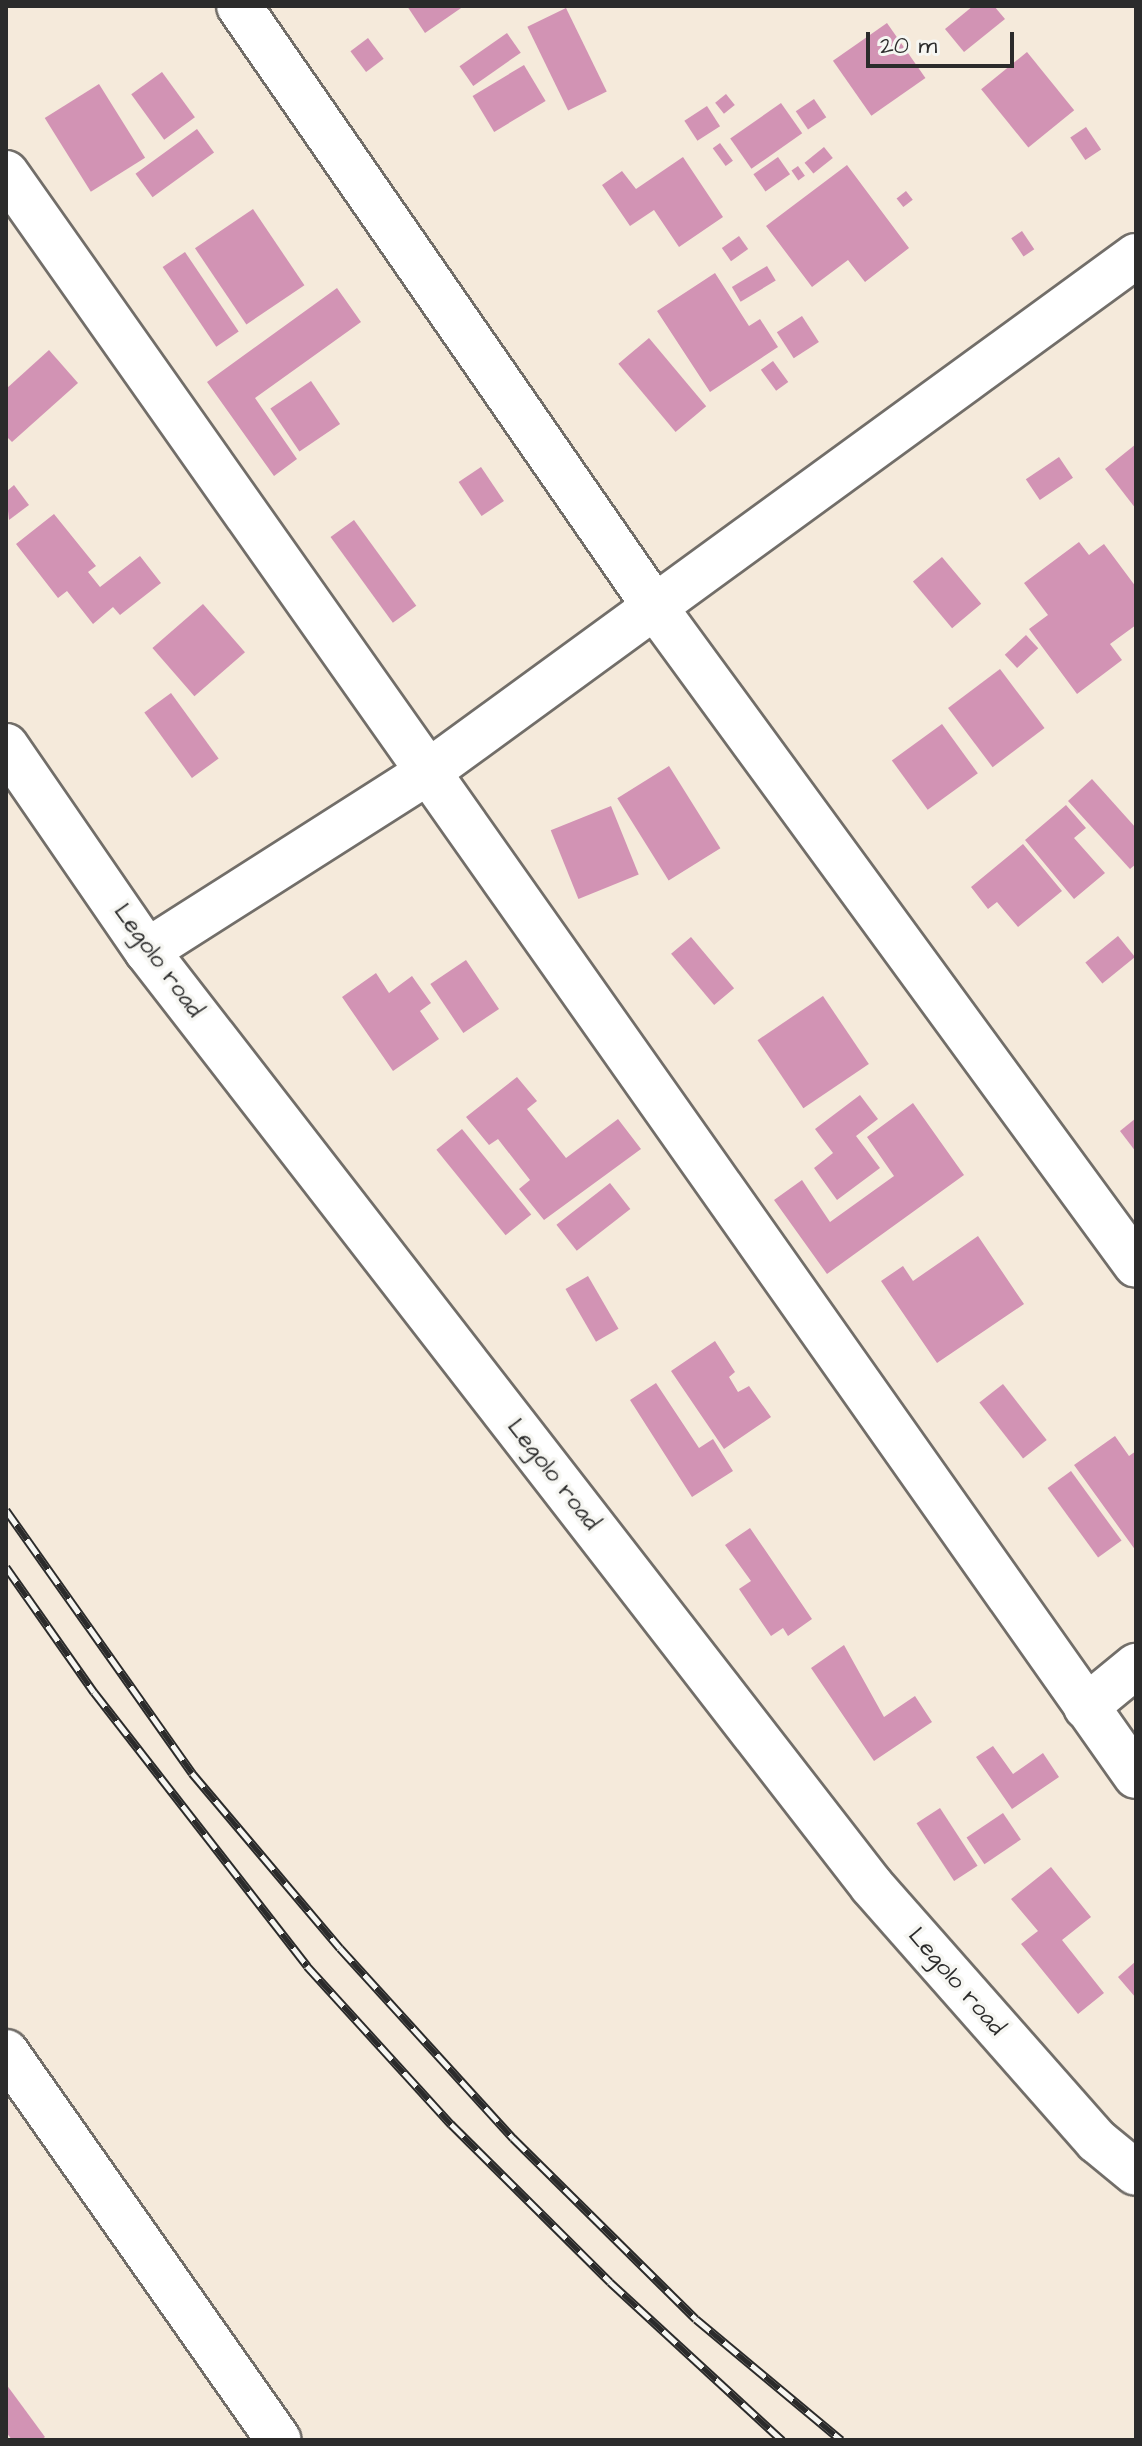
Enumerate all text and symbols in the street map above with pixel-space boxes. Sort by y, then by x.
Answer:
scale bar [870,16,1018,66]
text: 20 m [880,29,937,63]
street label: Legolo road [107,898,209,1024]
street label: Legolo road [501,1413,605,1537]
street label: Legolo road [901,1922,1011,2042]

